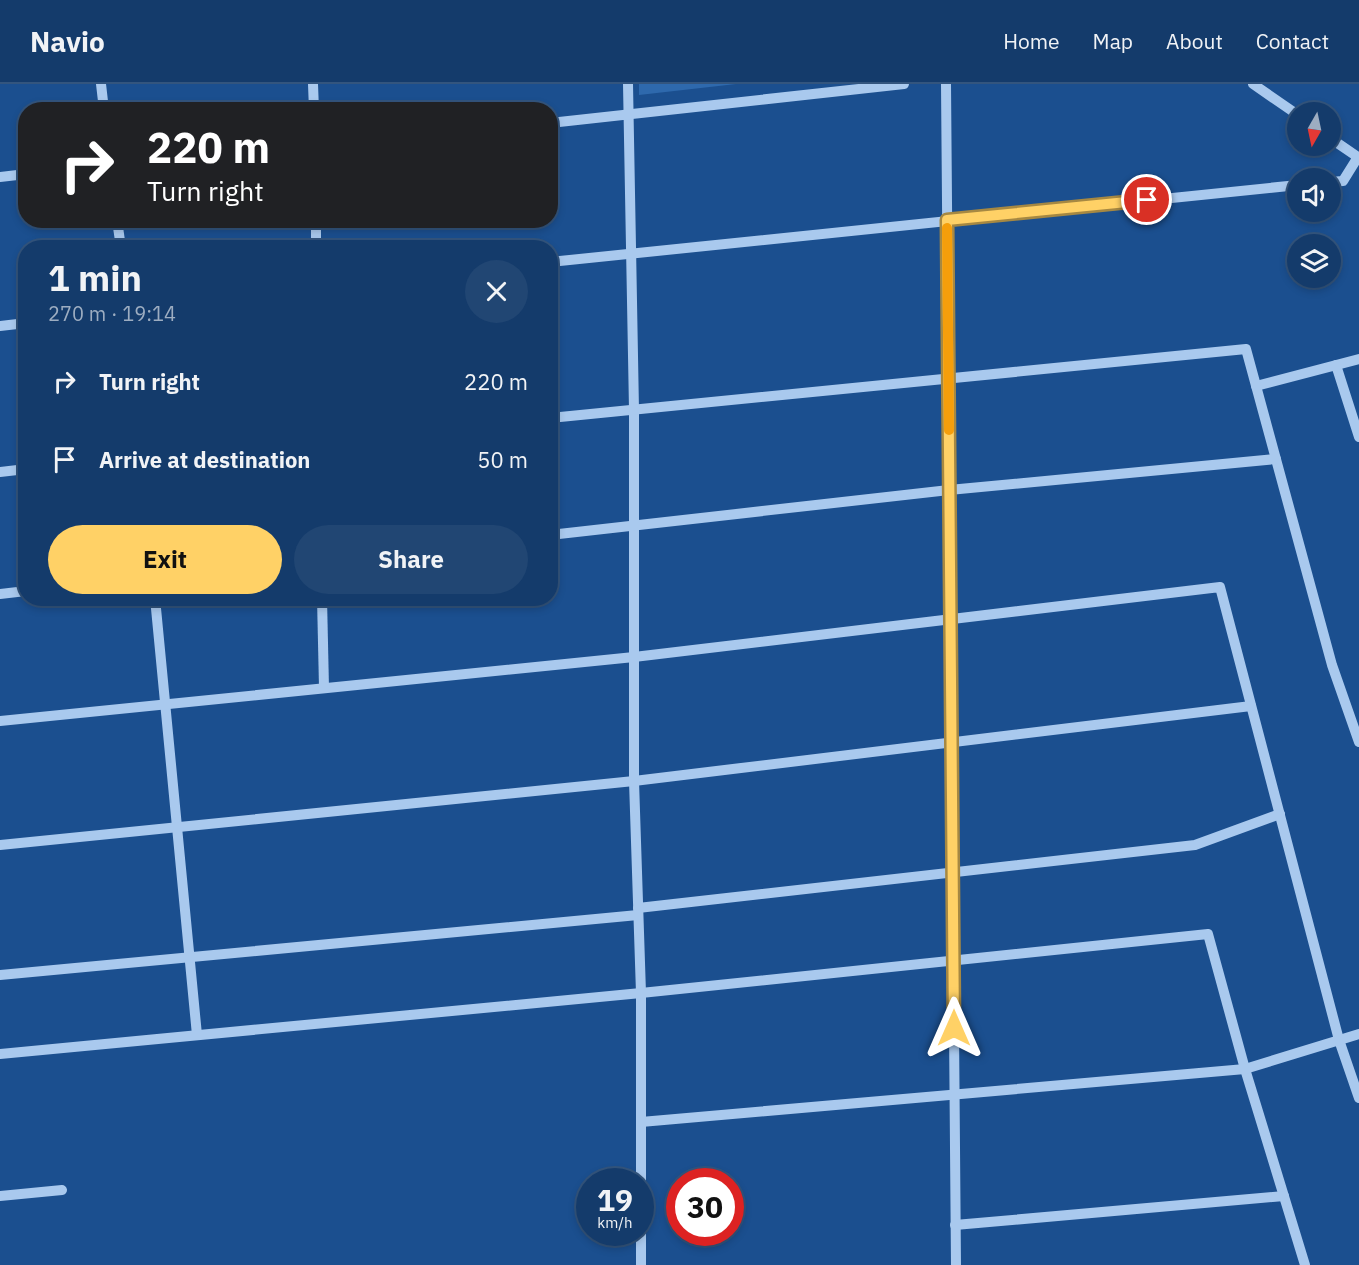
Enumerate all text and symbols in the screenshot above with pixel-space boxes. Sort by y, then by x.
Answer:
text: Navio [30,23,105,60]
text: Home [1003,27,1060,55]
text: Map [1093,27,1133,55]
text: About [1166,27,1223,55]
text: Contact [1256,27,1329,55]
north arrow [1287,102,1341,156]
map controls [1287,102,1341,288]
text: 220 m [147,120,270,175]
icon: right [48,126,126,204]
button: sound [1287,168,1341,222]
text: Turn right [147,173,264,208]
pin [1121,174,1172,225]
icon: arrive [1130,183,1163,216]
button: layers [1287,234,1341,288]
text: 1 min [48,254,142,301]
button: close [465,260,528,323]
text: 270 m · 19:14 [48,300,176,327]
icon: right [48,365,81,398]
text: Turn right [99,367,200,396]
text: 220 m [464,367,528,396]
icon: arrive [48,443,81,476]
text: Arrive at destination [99,445,310,474]
text: 50 m [477,445,528,474]
button: Exit [48,525,282,594]
button: Share [294,525,528,594]
position arrow [922,996,986,1060]
speed limit sign: 30 [666,1168,744,1246]
text: 19 [597,1180,633,1219]
text: km/h [597,1213,633,1232]

